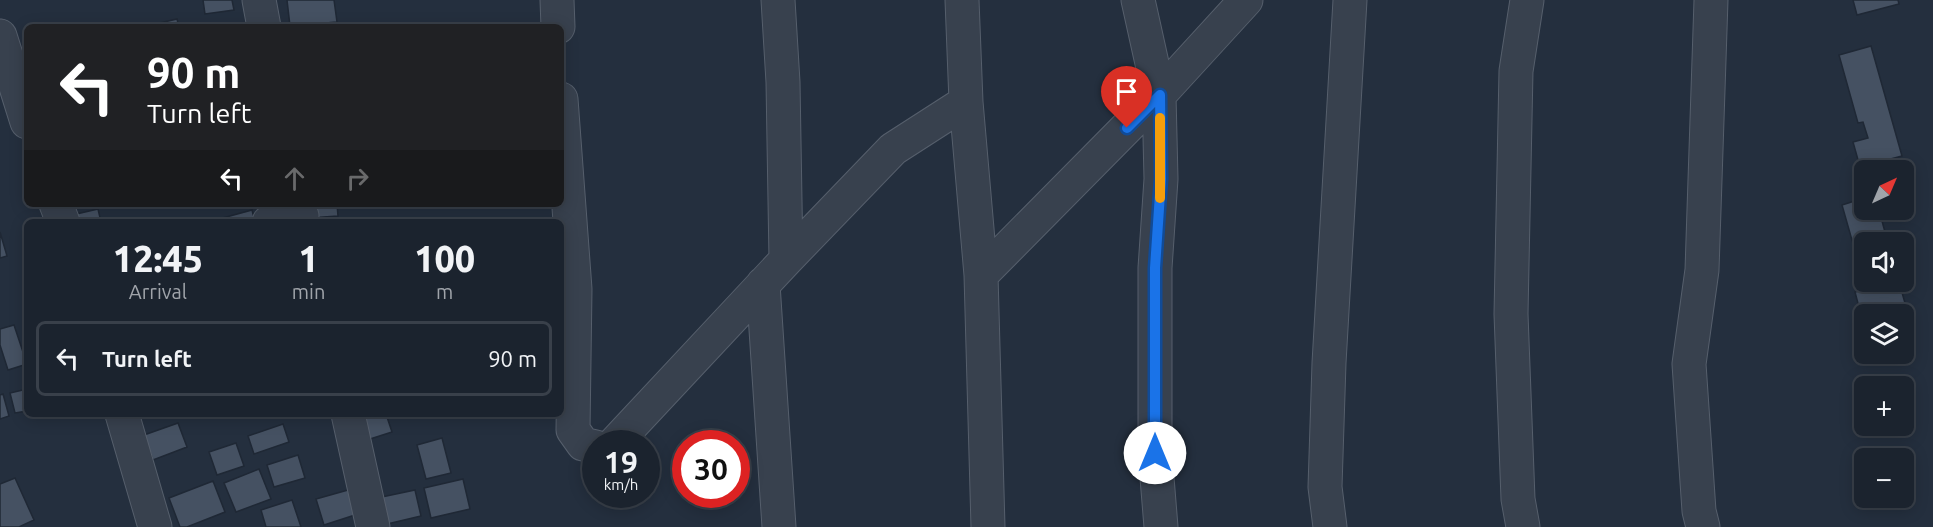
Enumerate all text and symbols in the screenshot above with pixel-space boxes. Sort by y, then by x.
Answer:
icon: left [48,48,126,126]
text: 90 m [147,49,241,96]
pin [1101,66,1152,128]
icon: arrive [1110,75,1143,108]
text: Turn left [147,98,251,128]
north arrow [1854,160,1914,220]
map controls [1854,160,1914,508]
icon: left [215,162,248,195]
icon: ahead [278,162,311,195]
icon: right [341,162,374,195]
button: sound [1854,232,1914,292]
text: 12:45 [113,238,203,279]
text: 1 [298,238,319,279]
text: 100 [414,238,475,279]
text: Arrival [129,280,187,303]
text: min [292,280,325,303]
text: m [436,280,453,303]
button: layers [1854,304,1914,364]
icon: left [51,342,84,375]
text: Turn left [102,346,192,371]
text: 90 m [488,346,537,371]
button: + [1854,376,1914,436]
position arrow [1123,421,1187,485]
speed limit sign: 30 [672,430,750,508]
text: 19 [604,445,638,479]
button: − [1854,448,1914,508]
text: km/h [604,476,638,493]

